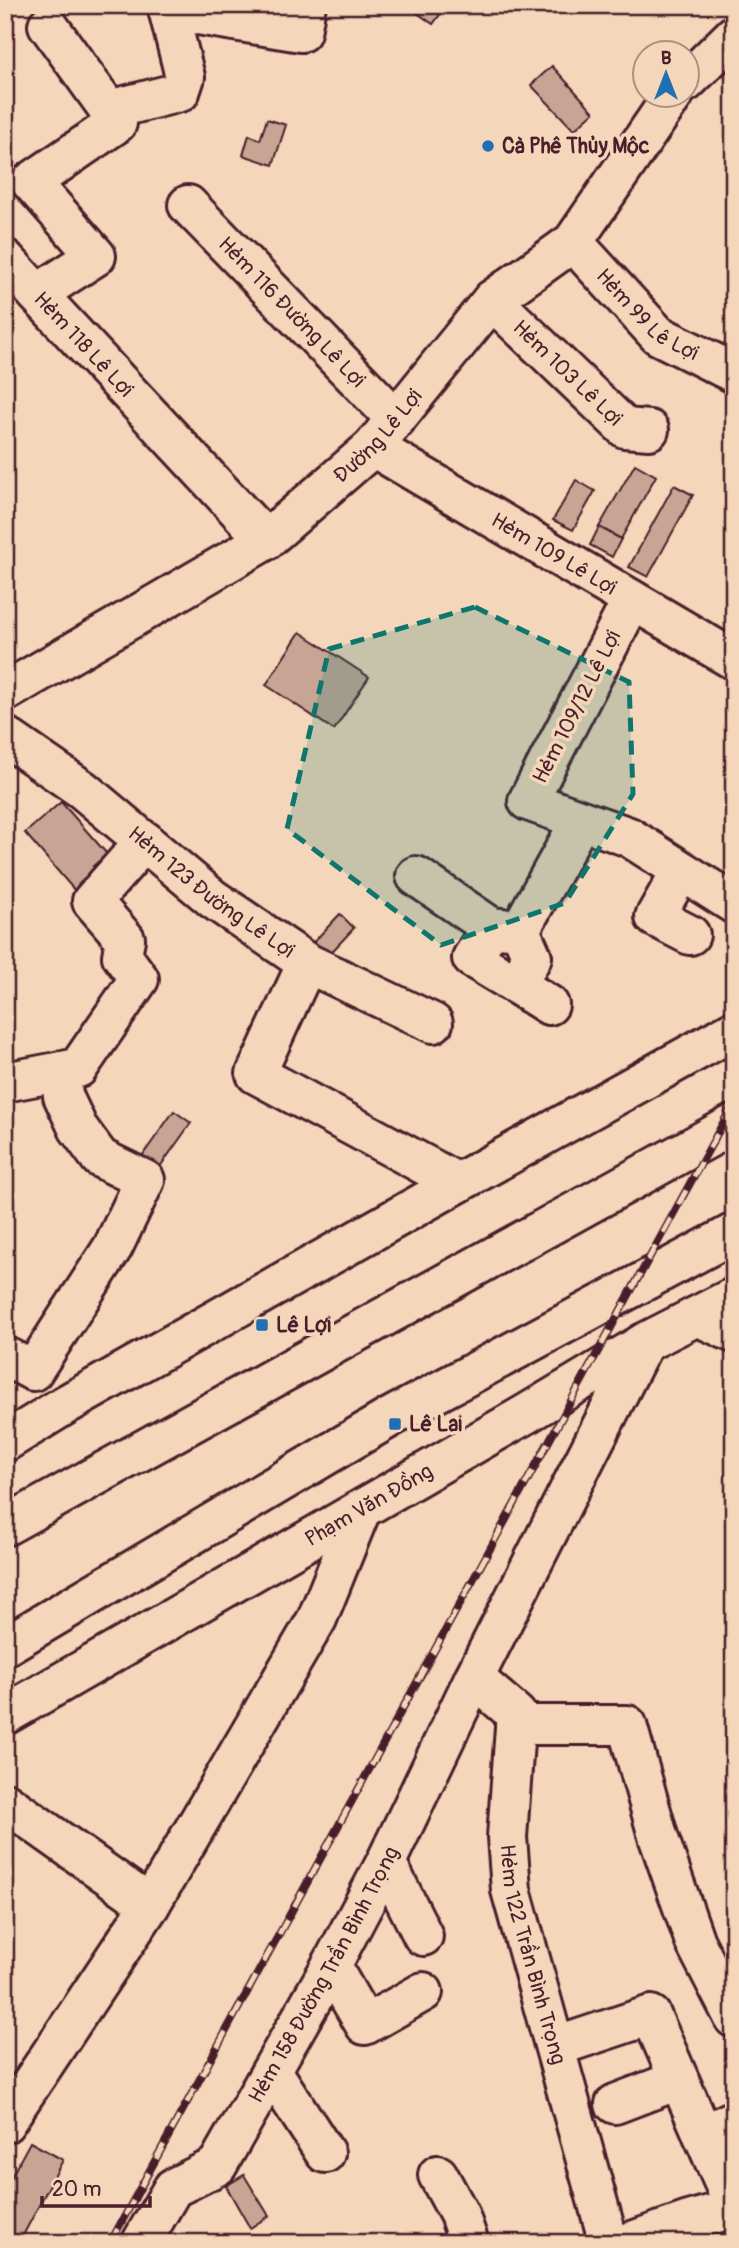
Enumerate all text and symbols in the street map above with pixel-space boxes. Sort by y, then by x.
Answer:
north arrow [630,38,700,108]
text: B [661,46,672,70]
place label: Cà Phê Thủy Mộc [502,133,650,160]
marker: Cà Phê Thủy Mộc [480,138,496,154]
street label: Hẻm 116 Đường Lê Lợi [212,231,371,393]
street label: Hẻm 99 Lê Lợi [590,263,703,367]
street label: Hẻm 118 Lê Lợi [28,286,140,403]
street label: Hẻm 103 Lê Lợi [507,314,628,432]
street label: Đường Lê Lợi [328,383,428,489]
street label: Hẻm 109 Lê Lợi [486,506,622,601]
street label: Hẻm 109/12 Lê Lợi [527,626,627,788]
street label: Hẻm 123 Đường Lê Lợi [123,820,300,964]
place label: Lê Lợi [276,1312,331,1339]
marker: Lê Lợi [254,1317,270,1333]
place label: Lê Lai [409,1411,462,1438]
marker: Lê Lai [387,1416,403,1432]
street label: Phạm Văn Đồng [300,1457,437,1552]
street label: Hẻm 158 Đường Trần Bình Trọng [242,1842,405,2108]
street label: Hẻm 122 Trần Bình Trọng [494,1843,572,2067]
scale bar [42,2164,150,2208]
text: 20 m [52,2176,101,2203]

